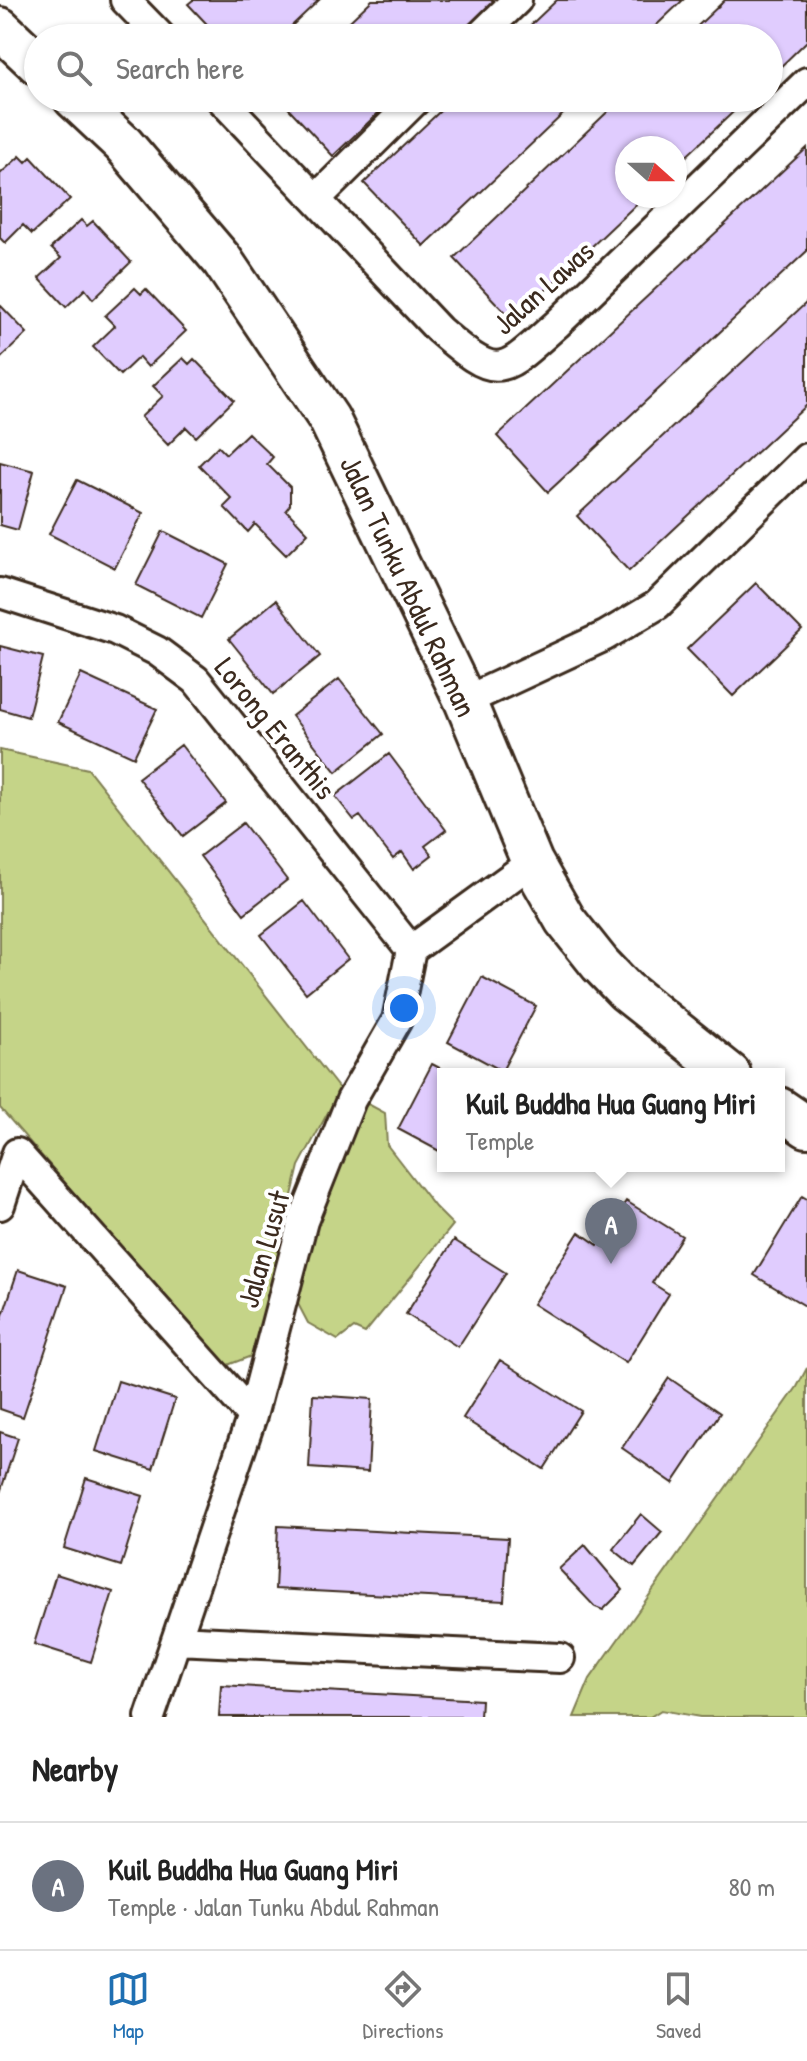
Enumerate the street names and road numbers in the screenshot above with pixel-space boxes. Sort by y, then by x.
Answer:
street label: Jalan Lawas [484,231,602,343]
street label: Jalan Tunku Abdul Rahman [331,449,487,723]
street label: Lorong Eranthis [206,649,346,807]
street label: Jalan Lusut [227,1185,299,1312]

